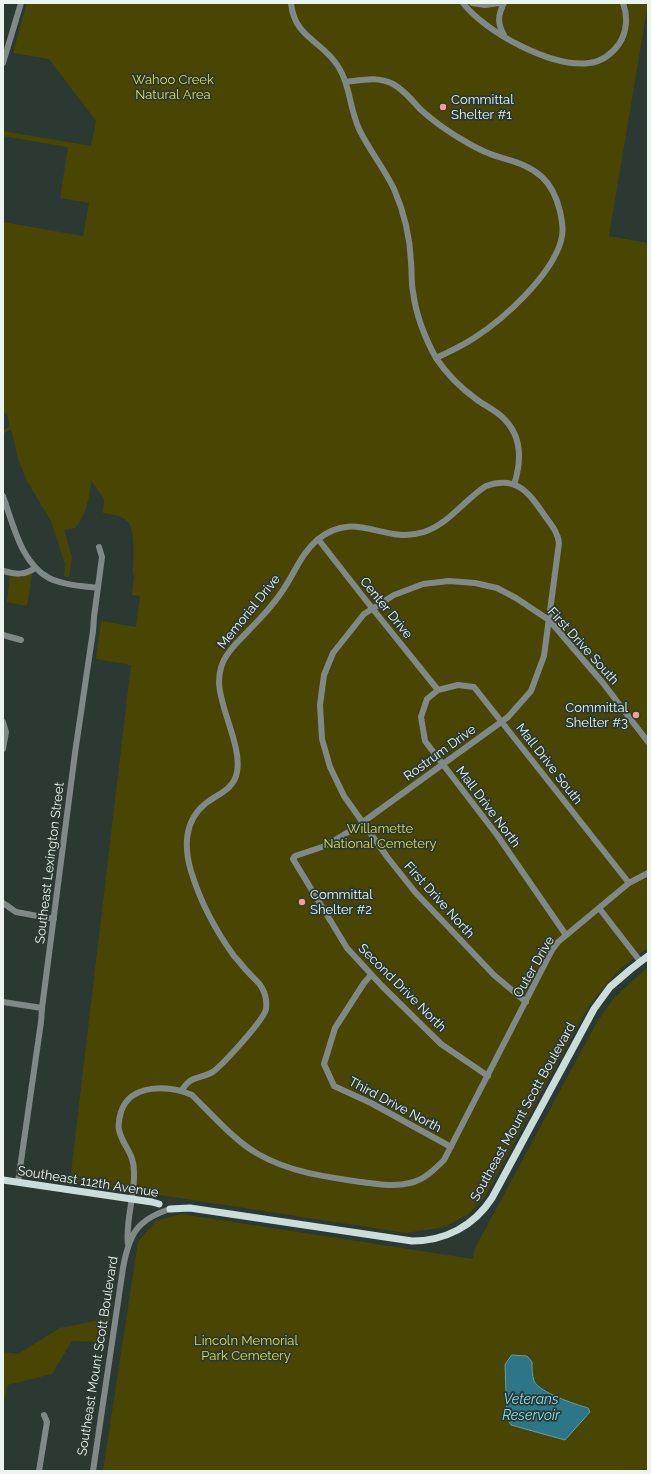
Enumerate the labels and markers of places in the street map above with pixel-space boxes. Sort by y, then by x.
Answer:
place label: Committal Shelter #1 [451,92,514,123]
marker: Committal Shelter #1 [438,102,448,112]
place label: Committal Shelter #3 [565,700,628,731]
marker: Committal Shelter #3 [631,710,641,720]
place label: Committal Shelter #2 [310,887,373,918]
marker: Committal Shelter #2 [297,897,307,907]

